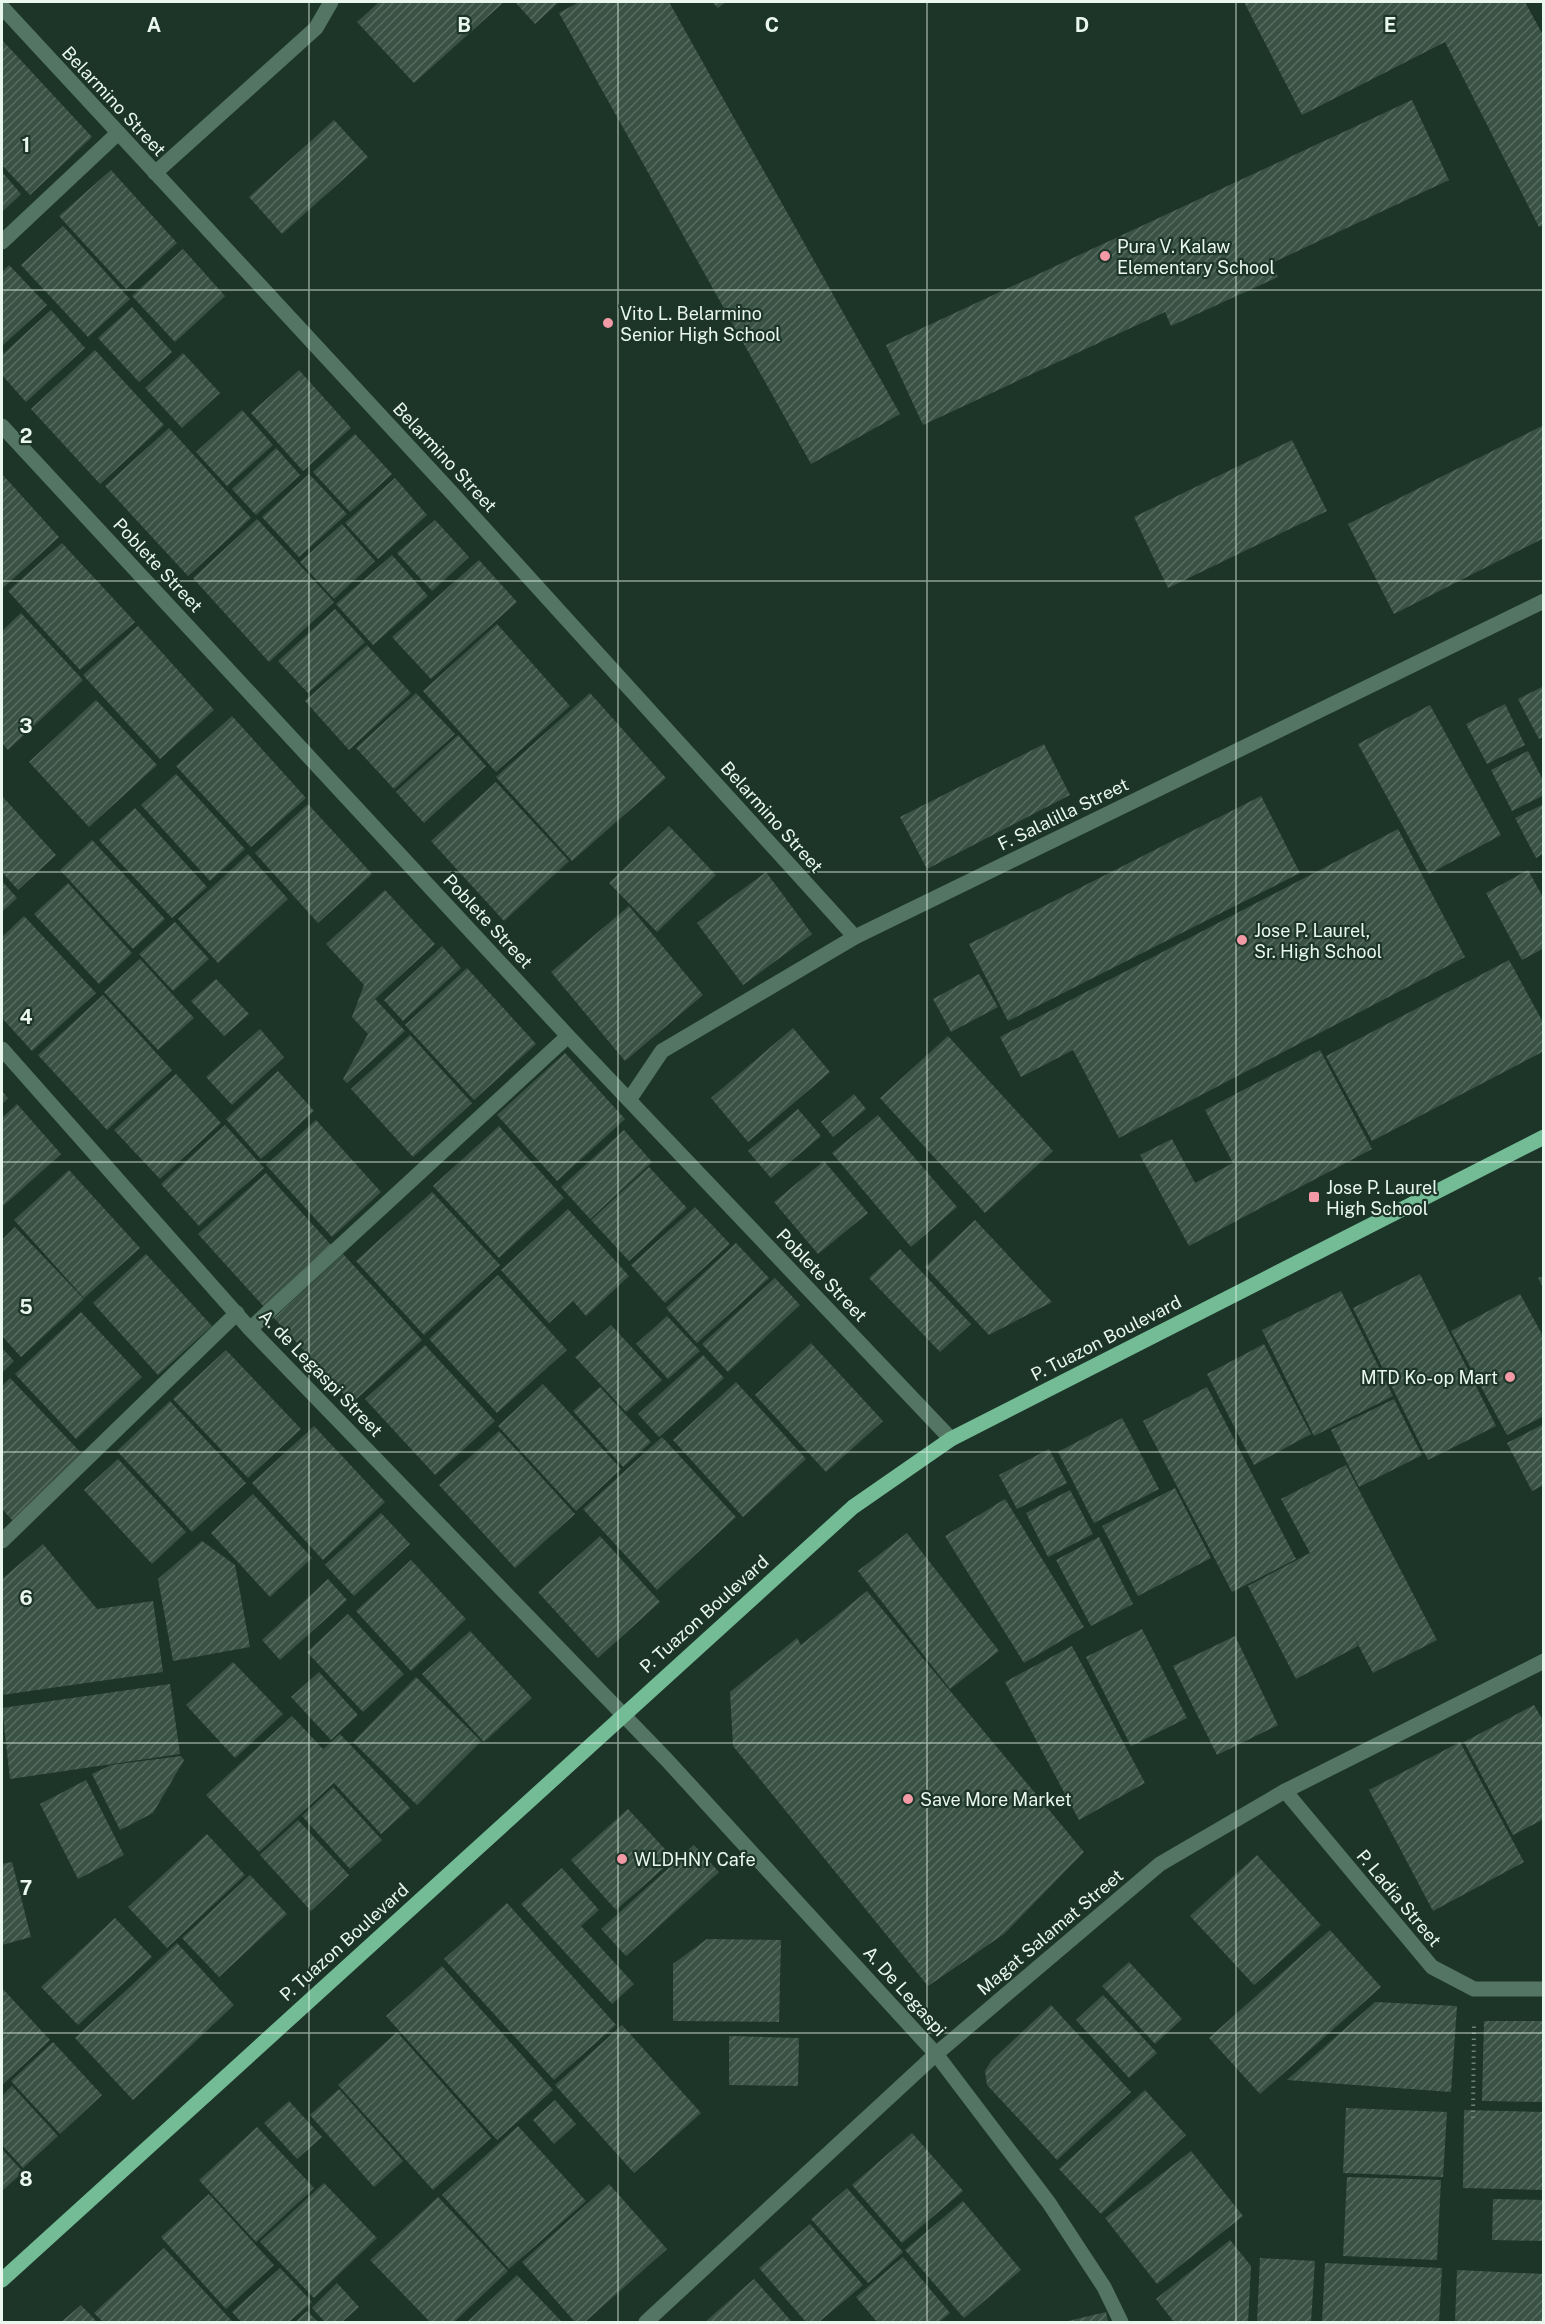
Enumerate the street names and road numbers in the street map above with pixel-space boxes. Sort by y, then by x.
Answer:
street label: Belarmino Street [58,42,170,160]
street label: Belarmino Street [389,398,501,516]
street label: Poblete Street [109,514,207,616]
street label: Belarmino Street [717,757,827,877]
street label: F. Salalilla Street [994,773,1132,855]
street label: Poblete Street [439,870,537,972]
street label: Poblete Street [772,1224,872,1326]
street label: P. Tuazon Boulevard [1027,1291,1185,1385]
street label: A. de Legaspi Street [255,1305,387,1441]
street label: P. Tuazon Boulevard [635,1551,773,1677]
street label: P. Ladia Street [1352,1845,1446,1951]
street label: Magat Salamat Street [973,1865,1127,1999]
street label: P. Tuazon Boulevard [275,1879,413,2005]
street label: A. De Legaspi [859,1942,951,2040]

